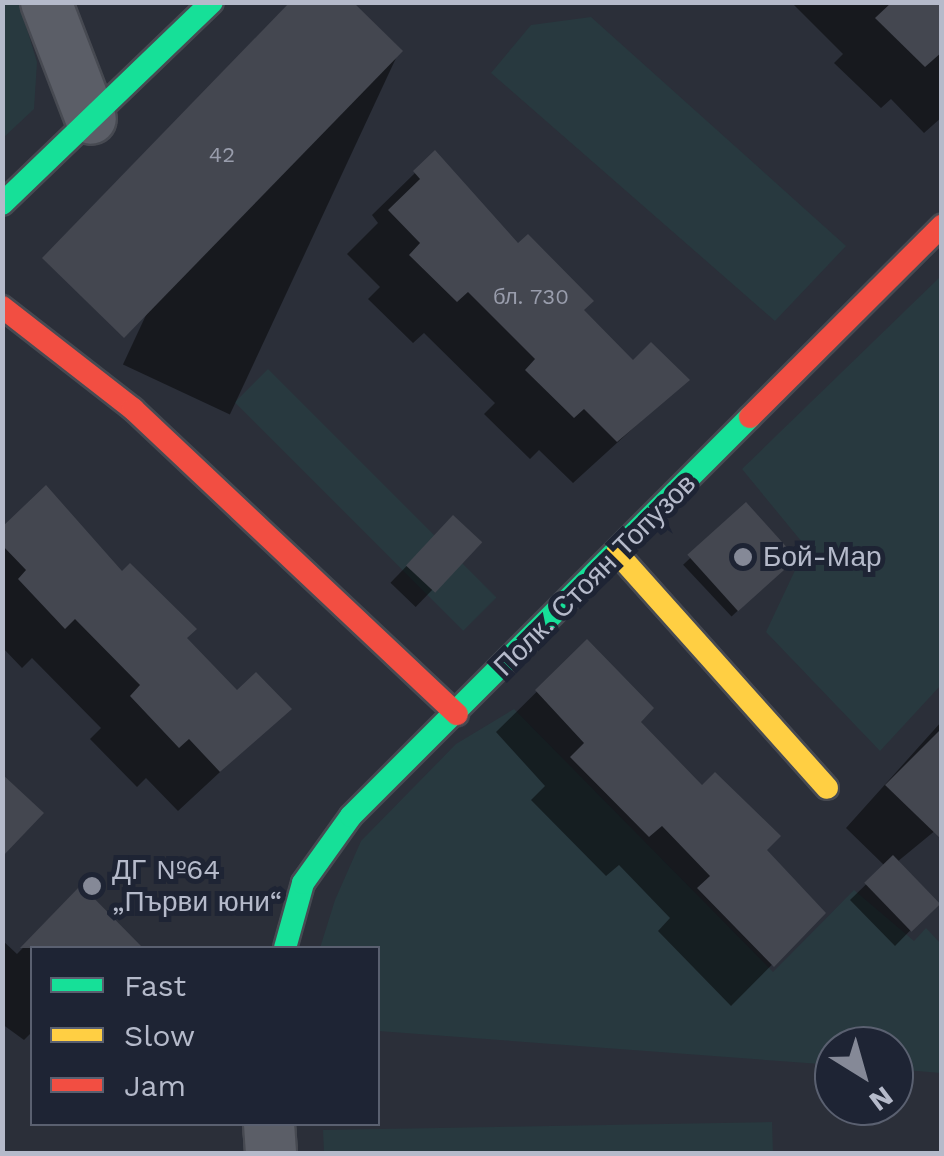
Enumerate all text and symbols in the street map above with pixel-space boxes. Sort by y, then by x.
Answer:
house number: 42 [209,142,235,168]
house number: бл. 730 [493,284,569,310]
street label: Полк. Стоян Топузов [487,467,703,683]
place label: Бой-Мар [763,540,882,574]
marker: Бой-Мар [732,546,754,568]
place label: ДГ №64 „Първи юни“ [112,853,282,919]
marker: ДГ №64 „Първи юни“ [81,875,103,897]
legend [30,946,380,1126]
text: Fast [124,968,186,1003]
text: Slow [124,1018,195,1053]
north arrow [814,1026,914,1126]
text: Jam [124,1068,186,1103]
text: N [863,1079,899,1118]

